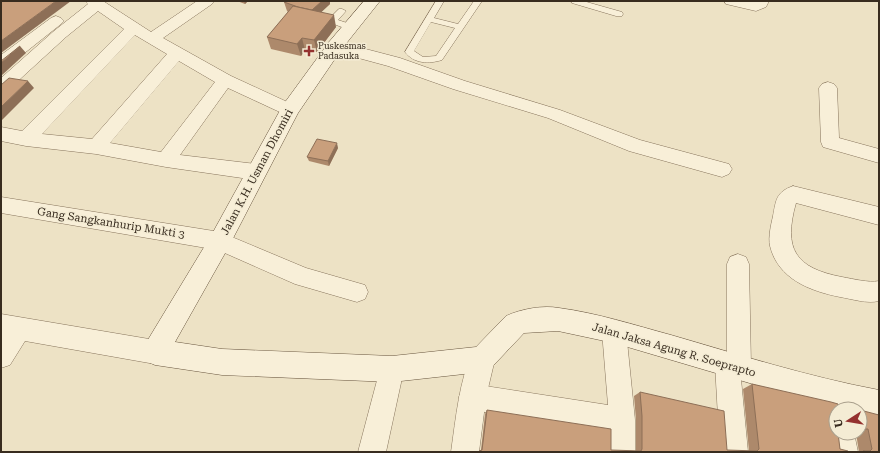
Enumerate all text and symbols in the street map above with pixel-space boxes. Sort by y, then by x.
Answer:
place label: Puskesmas Padasuka [318,41,366,61]
marker: Puskesmas Padasuka [303,45,315,57]
street label: Jalan K.H. Usman Dhomiri [218,106,296,237]
street label: Gang Sangkanhurip Mukti 3 [36,205,186,241]
street label: Jalan Jaksa Agung R. Soeprapto [591,320,757,380]
north arrow [828,401,868,441]
text: U [831,417,846,428]

